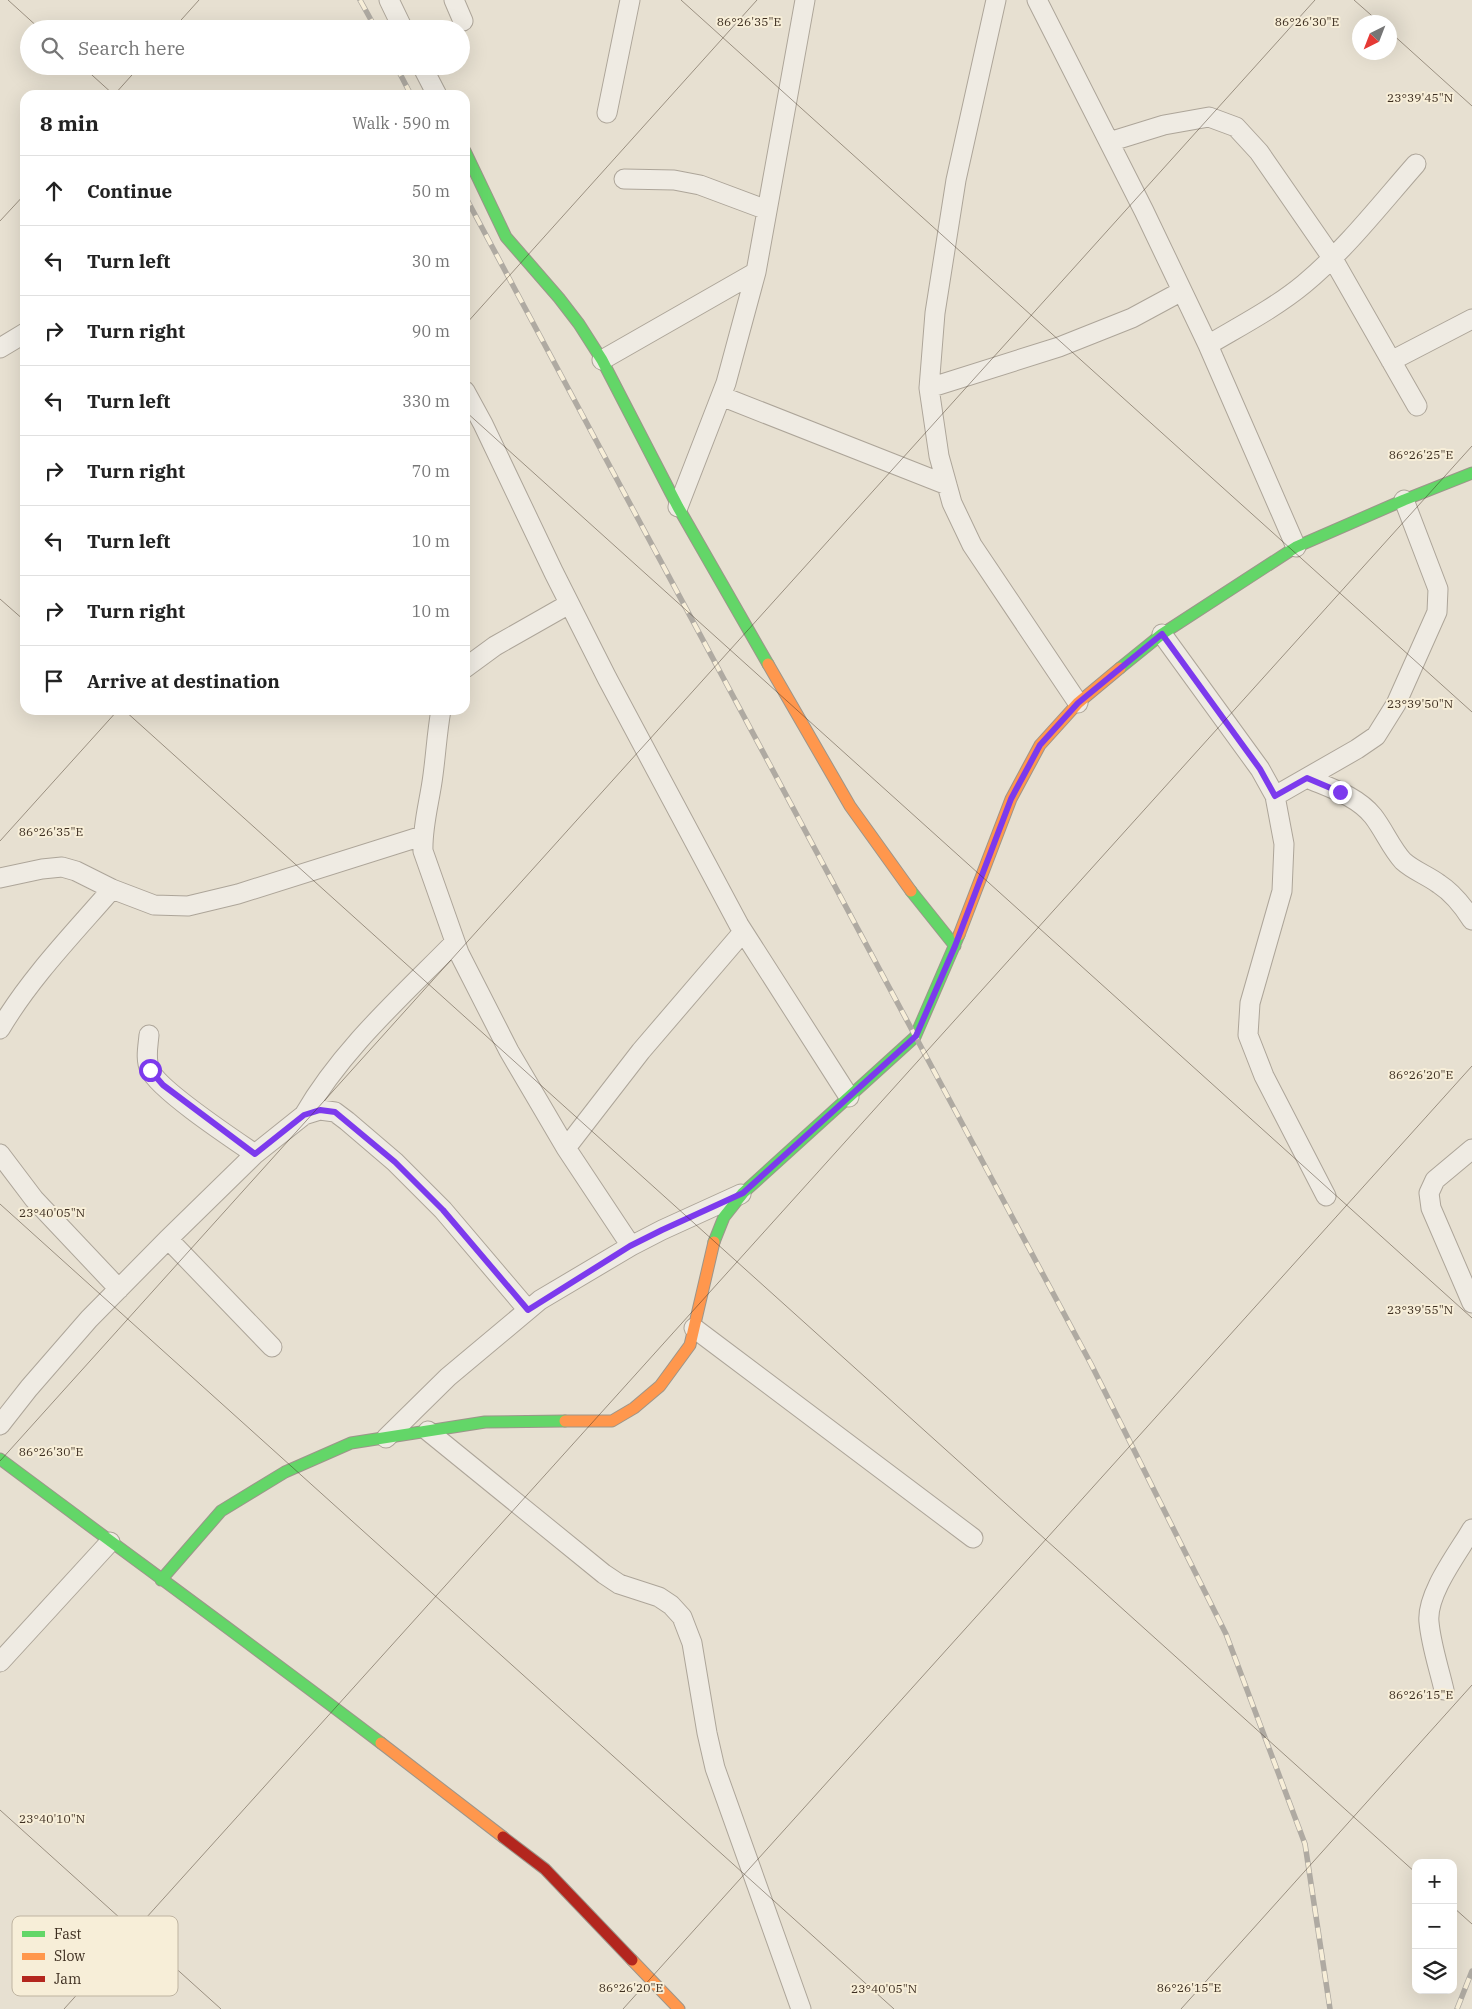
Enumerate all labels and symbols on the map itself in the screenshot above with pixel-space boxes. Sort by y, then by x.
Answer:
text: 86°26'35"E [717,14,781,29]
text: 86°26'30"E [1275,14,1339,29]
north arrow [1352,15,1397,60]
text: 23°39'45"N [1387,90,1453,105]
text: 86°26'25"E [1389,447,1453,462]
text: 23°39'50"N [1387,696,1453,711]
route end [1329,781,1352,804]
text: 86°26'35"E [19,824,83,839]
route start [139,1059,162,1082]
text: 86°26'20"E [1389,1067,1453,1082]
text: 23°40'05"N [19,1205,85,1220]
text: 23°39'55"N [1387,1302,1453,1317]
text: 86°26'30"E [19,1444,83,1459]
text: 86°26'15"E [1389,1687,1453,1702]
text: 23°40'10"N [19,1811,85,1826]
legend [12,1916,178,1996]
text: Fast [54,1925,82,1943]
text: Slow [54,1947,85,1965]
text: Jam [54,1970,81,1988]
text: 86°26'20"E [599,1980,663,1995]
text: 86°26'15"E [1157,1980,1221,1995]
text: 23°40'05"N [851,1981,917,1996]

